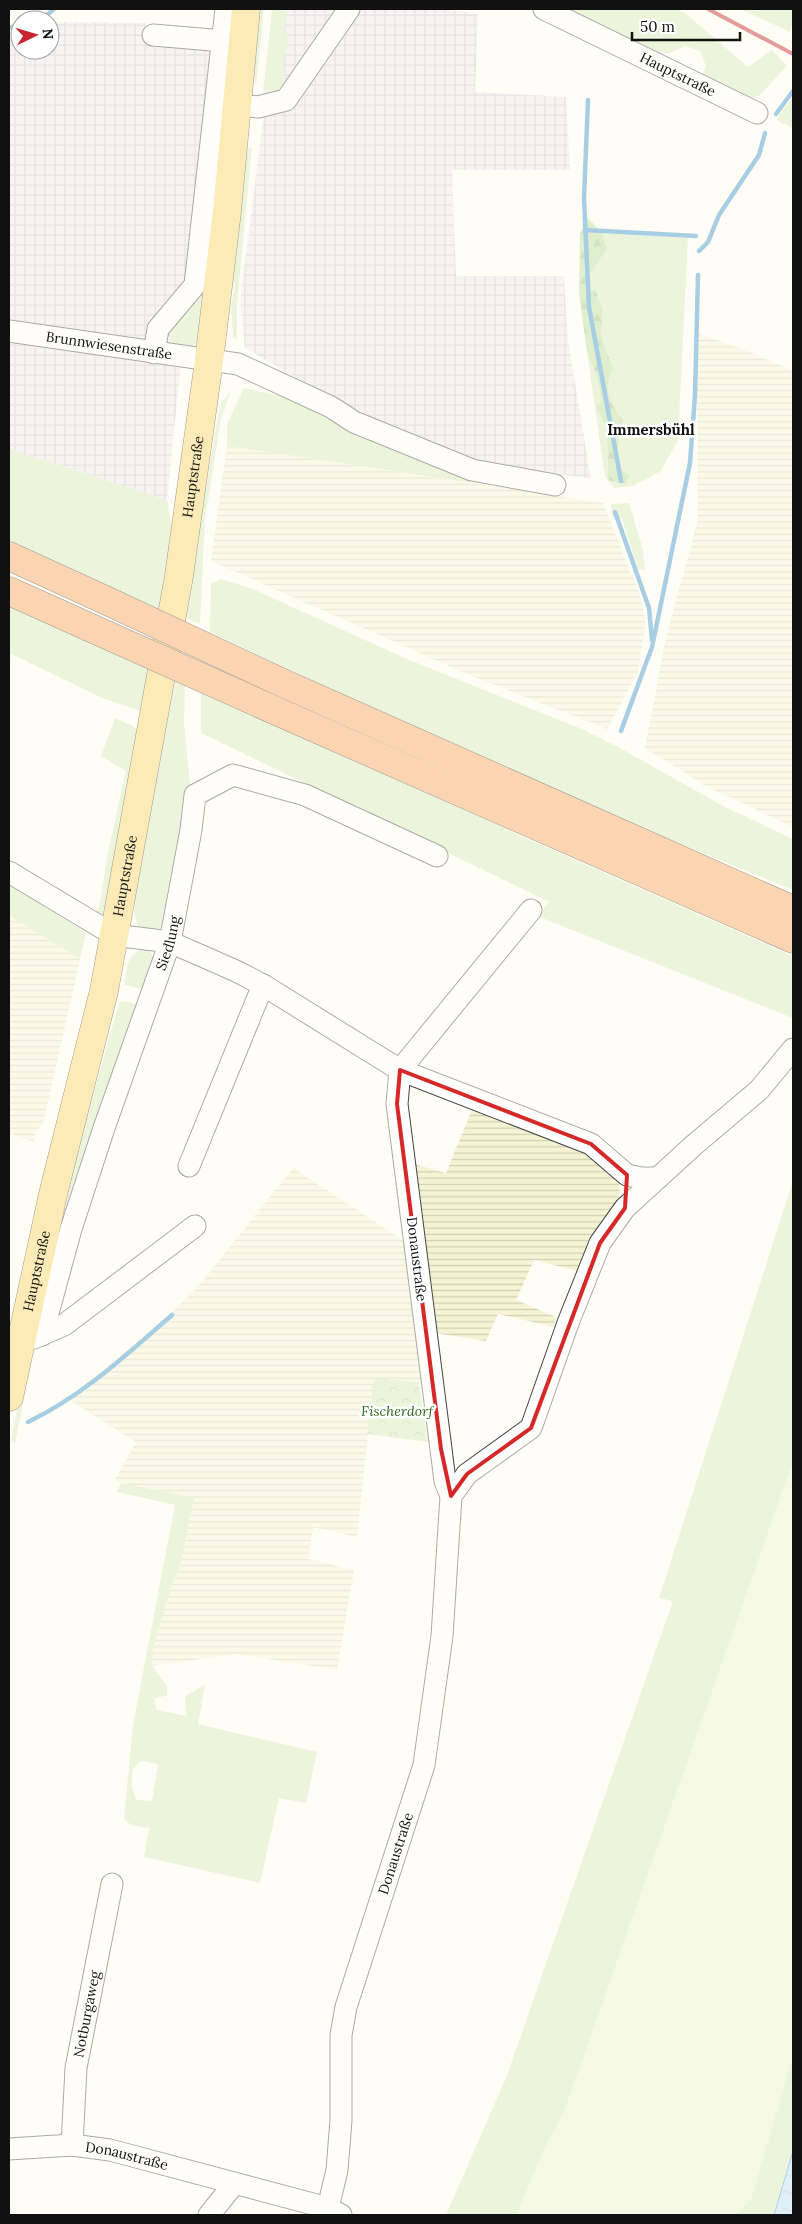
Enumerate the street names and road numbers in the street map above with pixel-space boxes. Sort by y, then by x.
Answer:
street label: Hauptstraße [637,48,719,101]
street label: Brunnwiesenstraße [45,327,174,363]
street label: Hauptstraße [178,434,208,519]
street label: Hauptstraße [109,833,141,918]
street label: Siedlung [152,914,184,973]
street label: Donaustraße [403,1216,431,1303]
street label: Hauptstraße [19,1228,54,1313]
street label: Donaustraße [374,1810,417,1897]
street label: Notburgaweg [69,1969,104,2059]
street label: Donaustraße [84,2138,171,2174]

